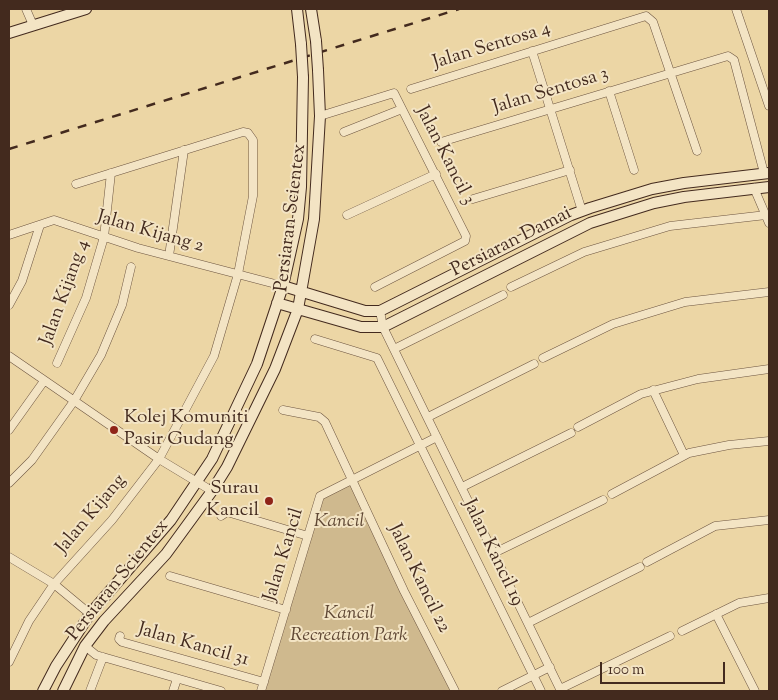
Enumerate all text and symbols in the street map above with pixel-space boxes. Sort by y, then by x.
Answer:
street label: Jalan Sentosa 4 [431,18,553,76]
street label: Jalan Sentosa 3 [490,64,612,120]
street label: Jalan Kancil 3 [409,103,479,209]
street label: Persiaran Scientex [272,143,312,293]
street label: Persiaran Damai [448,203,576,283]
street label: Jalan Kijang 2 [94,207,206,259]
street label: Jalan Kijang 4 [36,237,96,349]
place label: Kolej Komuniti Pasir Gudang [124,408,249,452]
marker: Kolej Komuniti Pasir Gudang [108,424,120,436]
street label: Jalan Kijang [52,470,132,560]
place label: Surau Kancil [206,479,259,523]
marker: Surau Kancil [263,495,275,507]
street label: Jalan Kancil 19 [456,496,528,610]
street label: Jalan Kancil [260,506,310,604]
park label: Kancil [314,512,364,534]
street label: Persiaran Scientex [63,516,175,646]
street label: Jalan Kancil 22 [382,521,454,637]
park label: Kancil Recreation Park [290,604,408,648]
street label: Jalan Kancil 31 [135,619,251,673]
scale bar [603,652,728,684]
text: 100 m [608,660,644,681]

